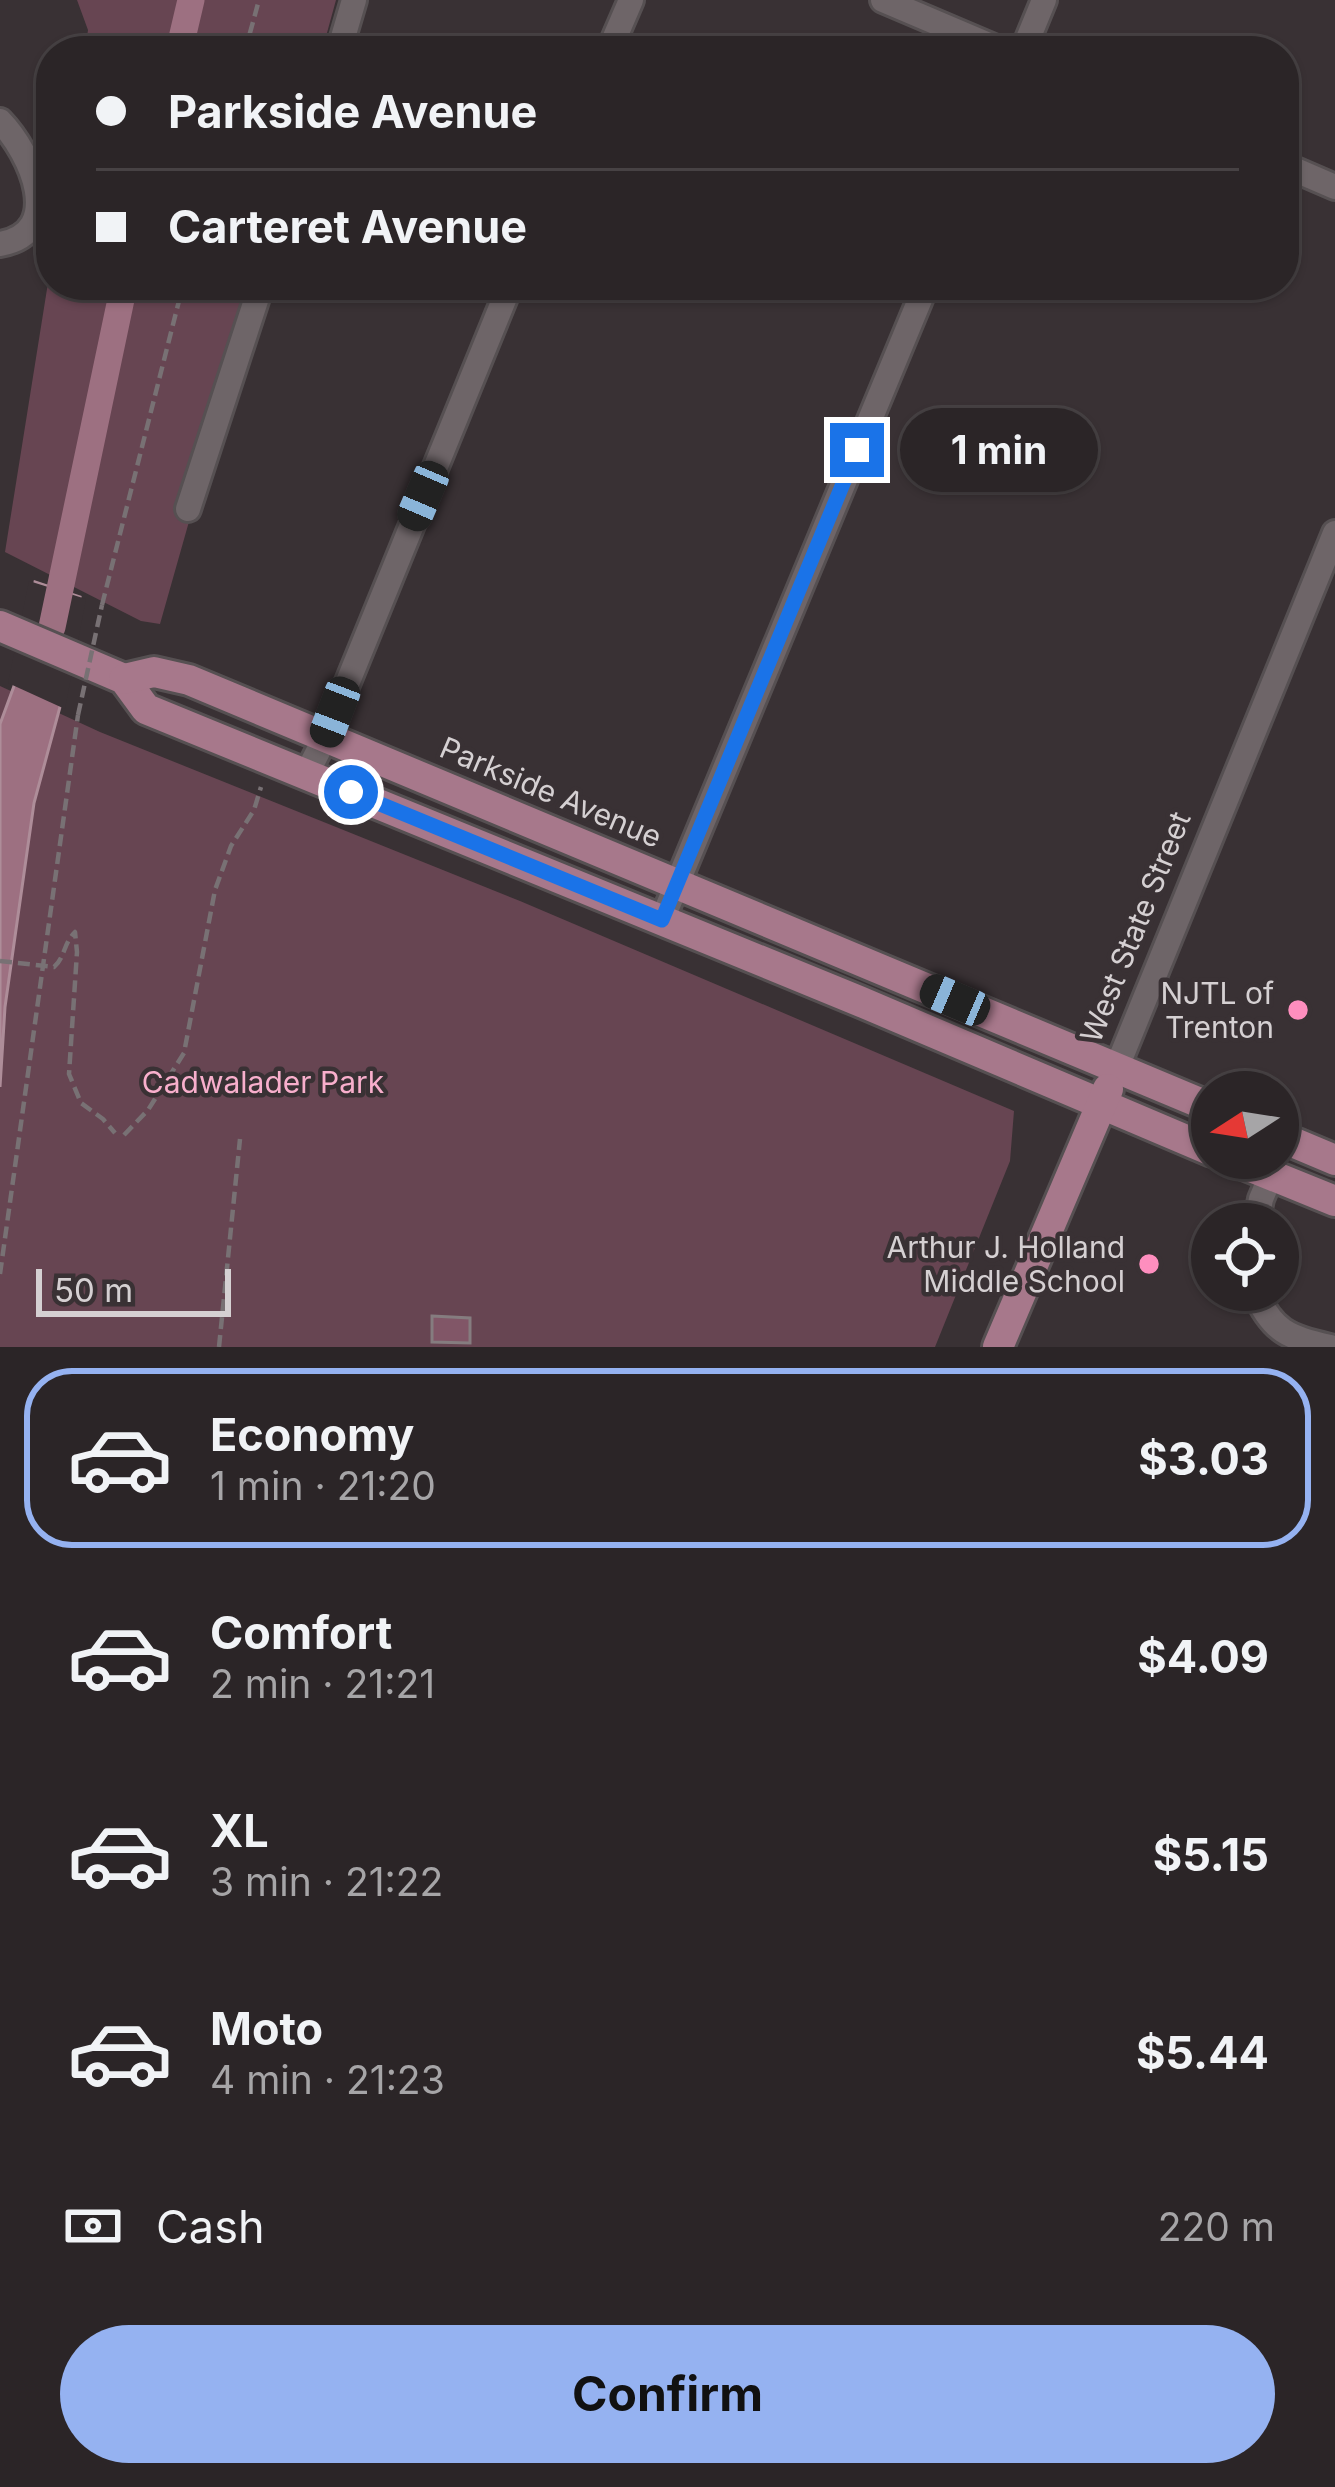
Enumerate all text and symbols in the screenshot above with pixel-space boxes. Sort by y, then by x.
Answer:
text: Parkside Avenue [168,84,537,139]
text: Carteret Avenue [168,199,527,254]
callout: 1 min [899,408,1097,492]
route end [830,423,884,477]
text: 1 min [951,426,1047,473]
car [392,456,454,536]
car [305,672,365,752]
street label: Parkside Avenue [435,729,667,855]
route start [324,765,378,819]
street label: West State Street [1072,806,1198,1048]
car [915,969,995,1031]
place label: NJTL of Trenton [1160,975,1274,1045]
marker: NJTL of Trenton [1285,997,1311,1023]
park label: Cadwalader Park [142,1064,385,1100]
north arrow [1191,1071,1299,1179]
map controls [1191,1071,1299,1311]
button: locate [1191,1203,1299,1311]
place label: Arthur J. Holland Middle School [887,1229,1125,1299]
marker: Arthur J. Holland Middle School [1136,1251,1162,1277]
scale bar [36,1263,231,1316]
text: 50 m [54,1270,133,1310]
icon: car [66,1404,174,1512]
text: Economy [210,1407,414,1462]
text: $3.03 [1138,1431,1269,1486]
text: 1 min · 21:20 [210,1462,436,1509]
icon: car [66,1602,174,1710]
text: Comfort [210,1605,392,1660]
text: $4.09 [1137,1629,1269,1684]
text: 2 min · 21:21 [210,1660,435,1707]
icon: car [66,1800,174,1908]
text: XL [210,1803,269,1858]
text: $5.15 [1153,1827,1269,1882]
text: 3 min · 21:22 [210,1858,443,1905]
icon: car [66,1998,174,2106]
text: Moto [210,2001,323,2056]
text: $5.44 [1136,2025,1269,2080]
text: 4 min · 21:23 [210,2056,445,2103]
icon: cash [60,2193,126,2259]
text: Cash [156,2199,265,2254]
text: 220 m [1158,2203,1275,2250]
button: Confirm [60,2325,1275,2463]

